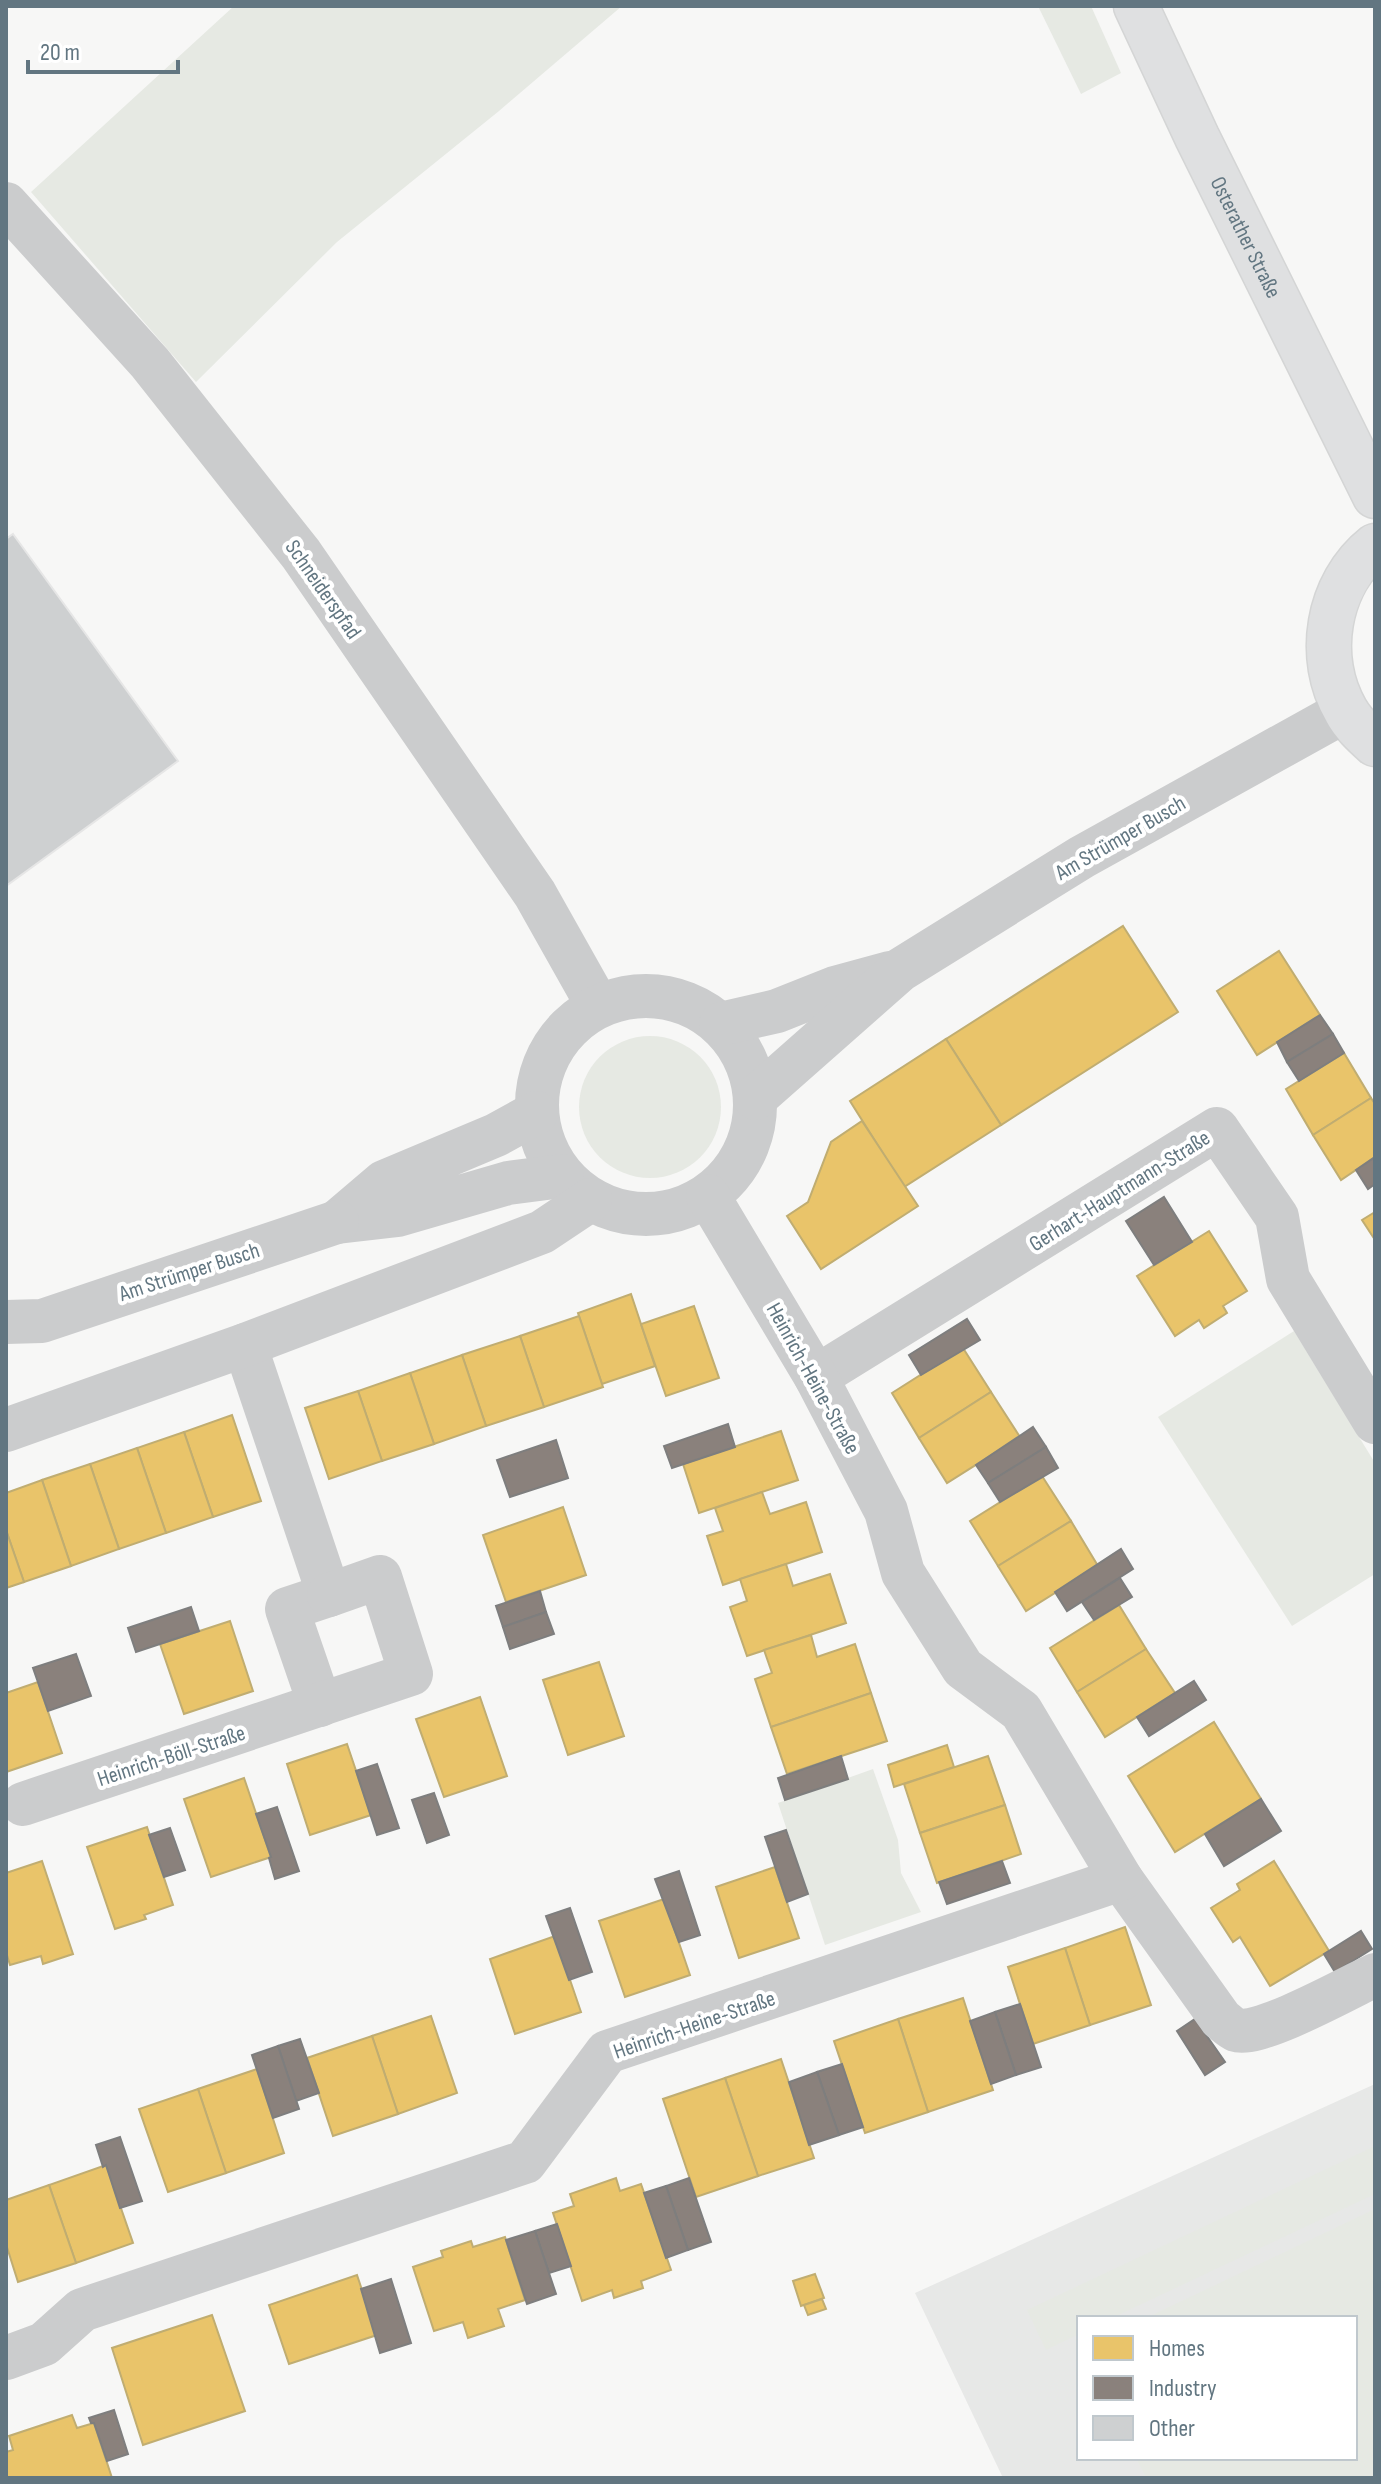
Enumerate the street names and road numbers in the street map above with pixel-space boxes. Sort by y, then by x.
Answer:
street label: Osterather Straße [1204,172,1287,303]
street label: Schneiderspfad [279,535,367,645]
street label: Am Strümper Busch [1050,790,1191,887]
street label: Gerhart-Hauptmann-Straße [1024,1125,1215,1258]
street label: Am Strümper Busch [115,1237,263,1308]
street label: Heinrich-Heine-Straße [760,1298,866,1459]
street label: Heinrich-Böll-Straße [94,1720,249,1793]
street label: Heinrich-Heine-Straße [610,1985,779,2066]

